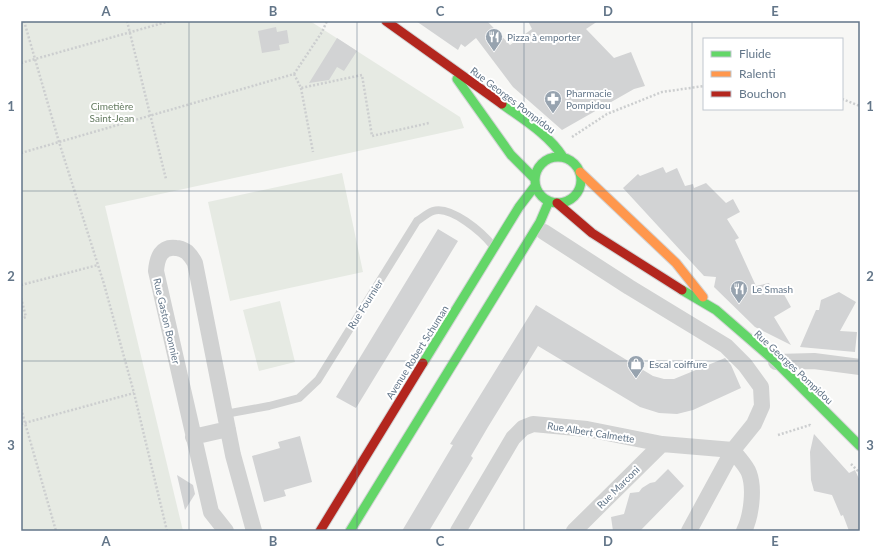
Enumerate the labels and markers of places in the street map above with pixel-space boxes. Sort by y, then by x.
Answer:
restaurant icon: Pizza à emporter [484,27,504,52]
place label: Pizza à emporter [507,31,581,43]
place label: Pharmacie Pompidou [566,87,612,111]
pharmacy icon: Pharmacie Pompidou [543,89,563,114]
restaurant icon: Le Smash [729,279,749,304]
place label: Le Smash [752,283,793,295]
shop icon: Escal coiffure [626,354,646,379]
place label: Escal coiffure [649,358,707,370]

